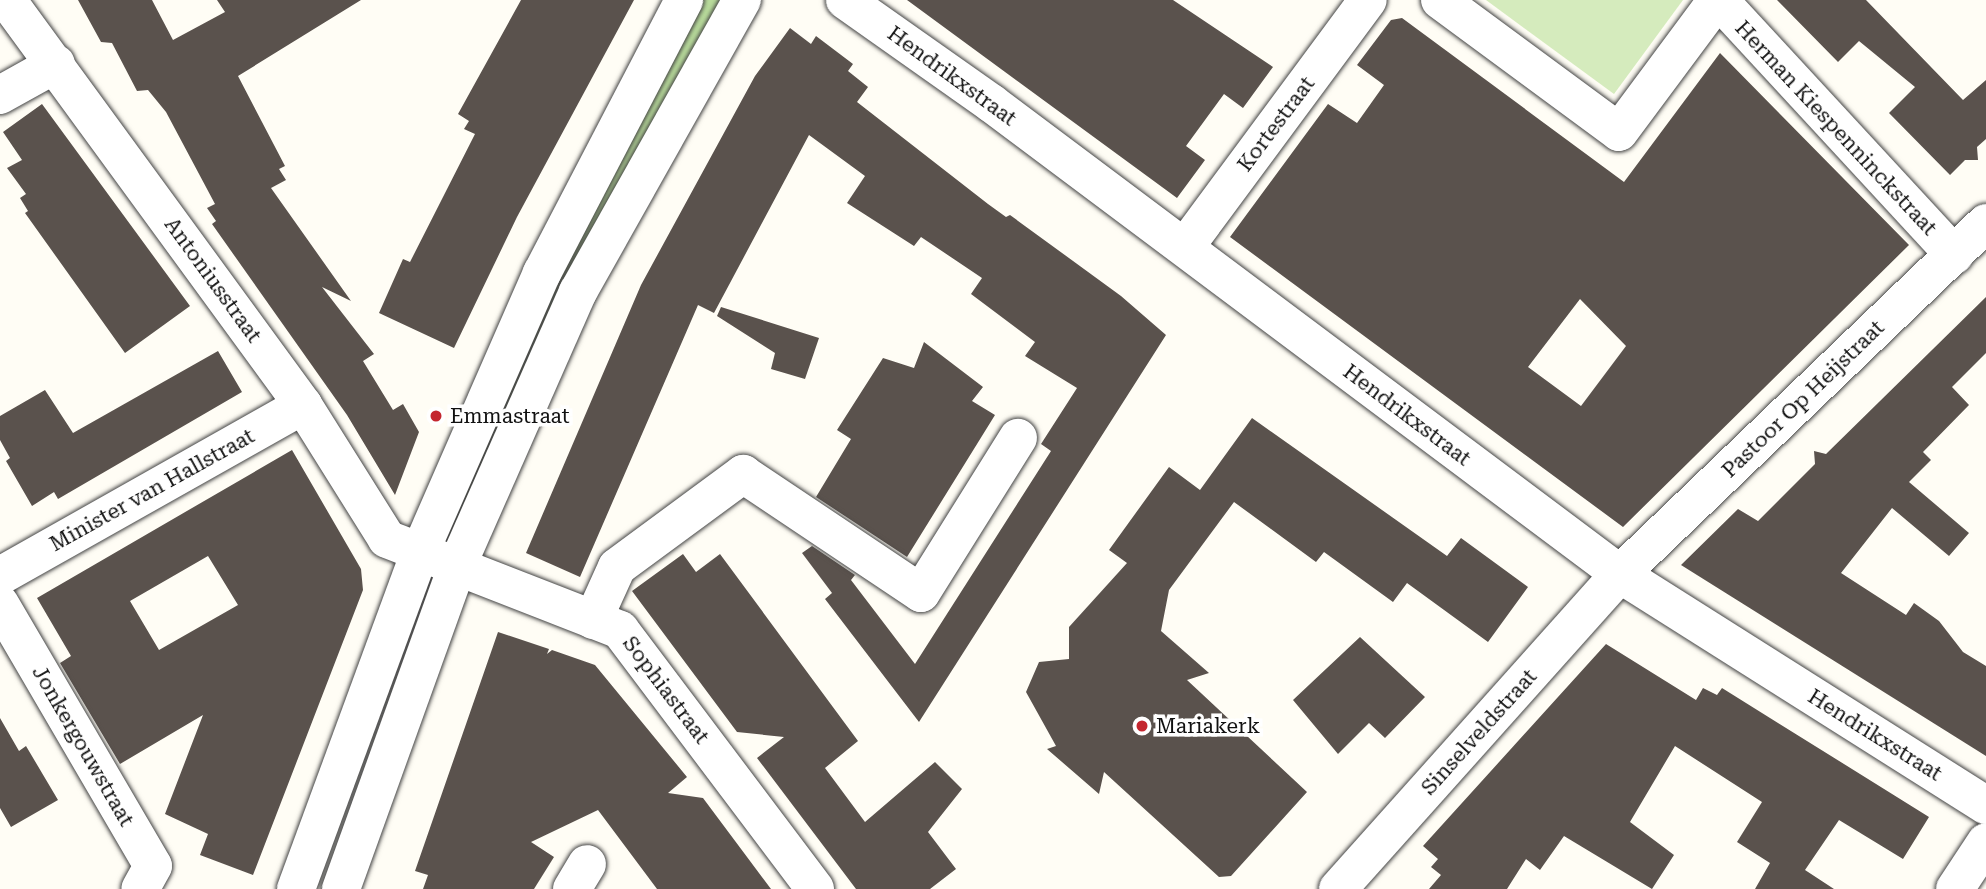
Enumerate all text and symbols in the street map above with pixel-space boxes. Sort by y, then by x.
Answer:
street label: Herman Kiespenninckstraat [1730,16,1942,240]
street label: Hendrikxstraat [883,21,1021,131]
street label: Kortestraat [1232,72,1320,176]
street label: Antoniusstraat [159,213,267,347]
street label: Pastoor Op Heijstraat [1717,315,1889,483]
street label: Hendrikxstraat [1338,359,1476,471]
place label: Emmastraat [450,403,570,429]
marker: Emmastraat [428,408,444,424]
street label: Minister van Hallstraat [45,423,259,557]
street label: Sophiastraat [617,631,715,749]
street label: Jonkergouwstraat [27,661,139,831]
street label: Sinselveldstraat [1416,664,1542,800]
street label: Hendrikxstraat [1803,684,1947,786]
place label: Mariakerk [1156,713,1260,739]
marker: Mariakerk [1134,718,1150,734]

